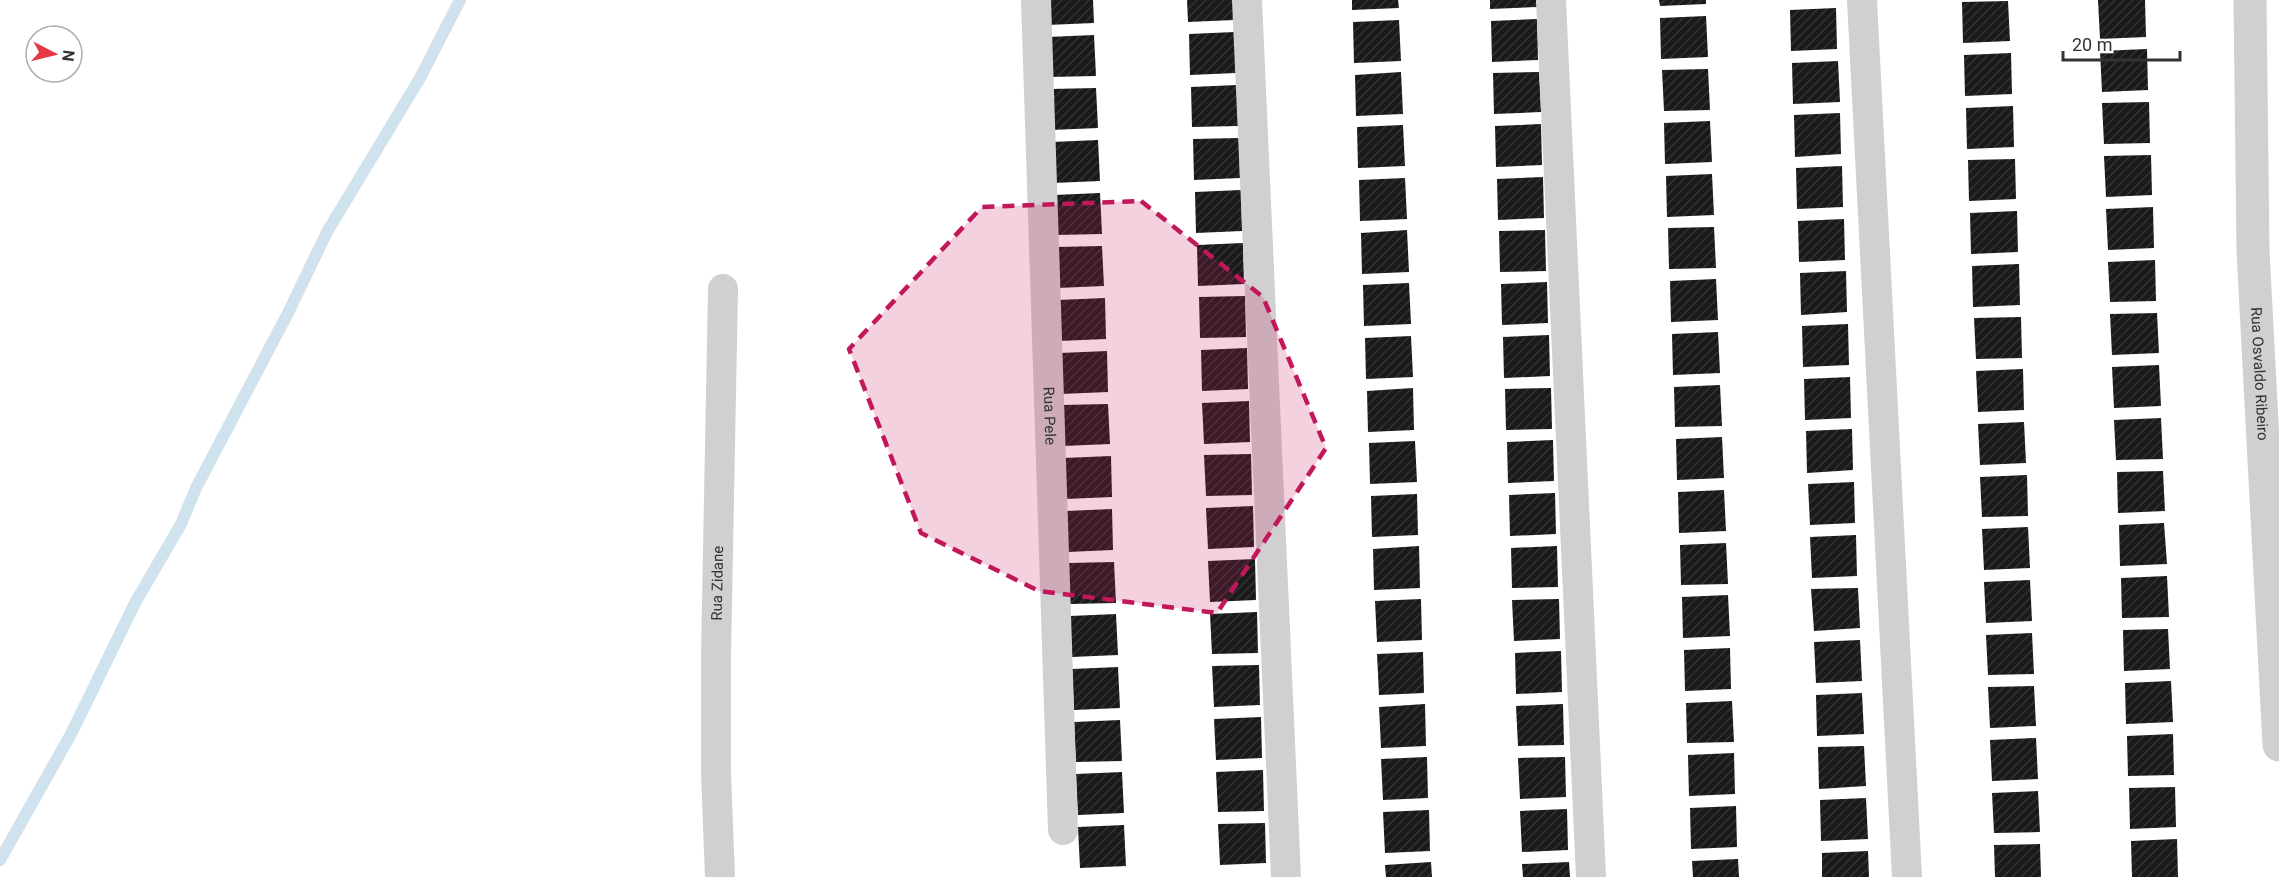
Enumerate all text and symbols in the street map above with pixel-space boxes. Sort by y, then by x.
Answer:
north arrow [24,24,84,84]
scale bar [2063,24,2180,62]
text: 20 m [2072,34,2112,55]
text: N [58,49,79,63]
street label: Rua Osvaldo Ribeiro [2247,307,2272,441]
street label: Rua Pele [1040,386,1059,445]
street label: Rua Zidane [708,545,727,621]

